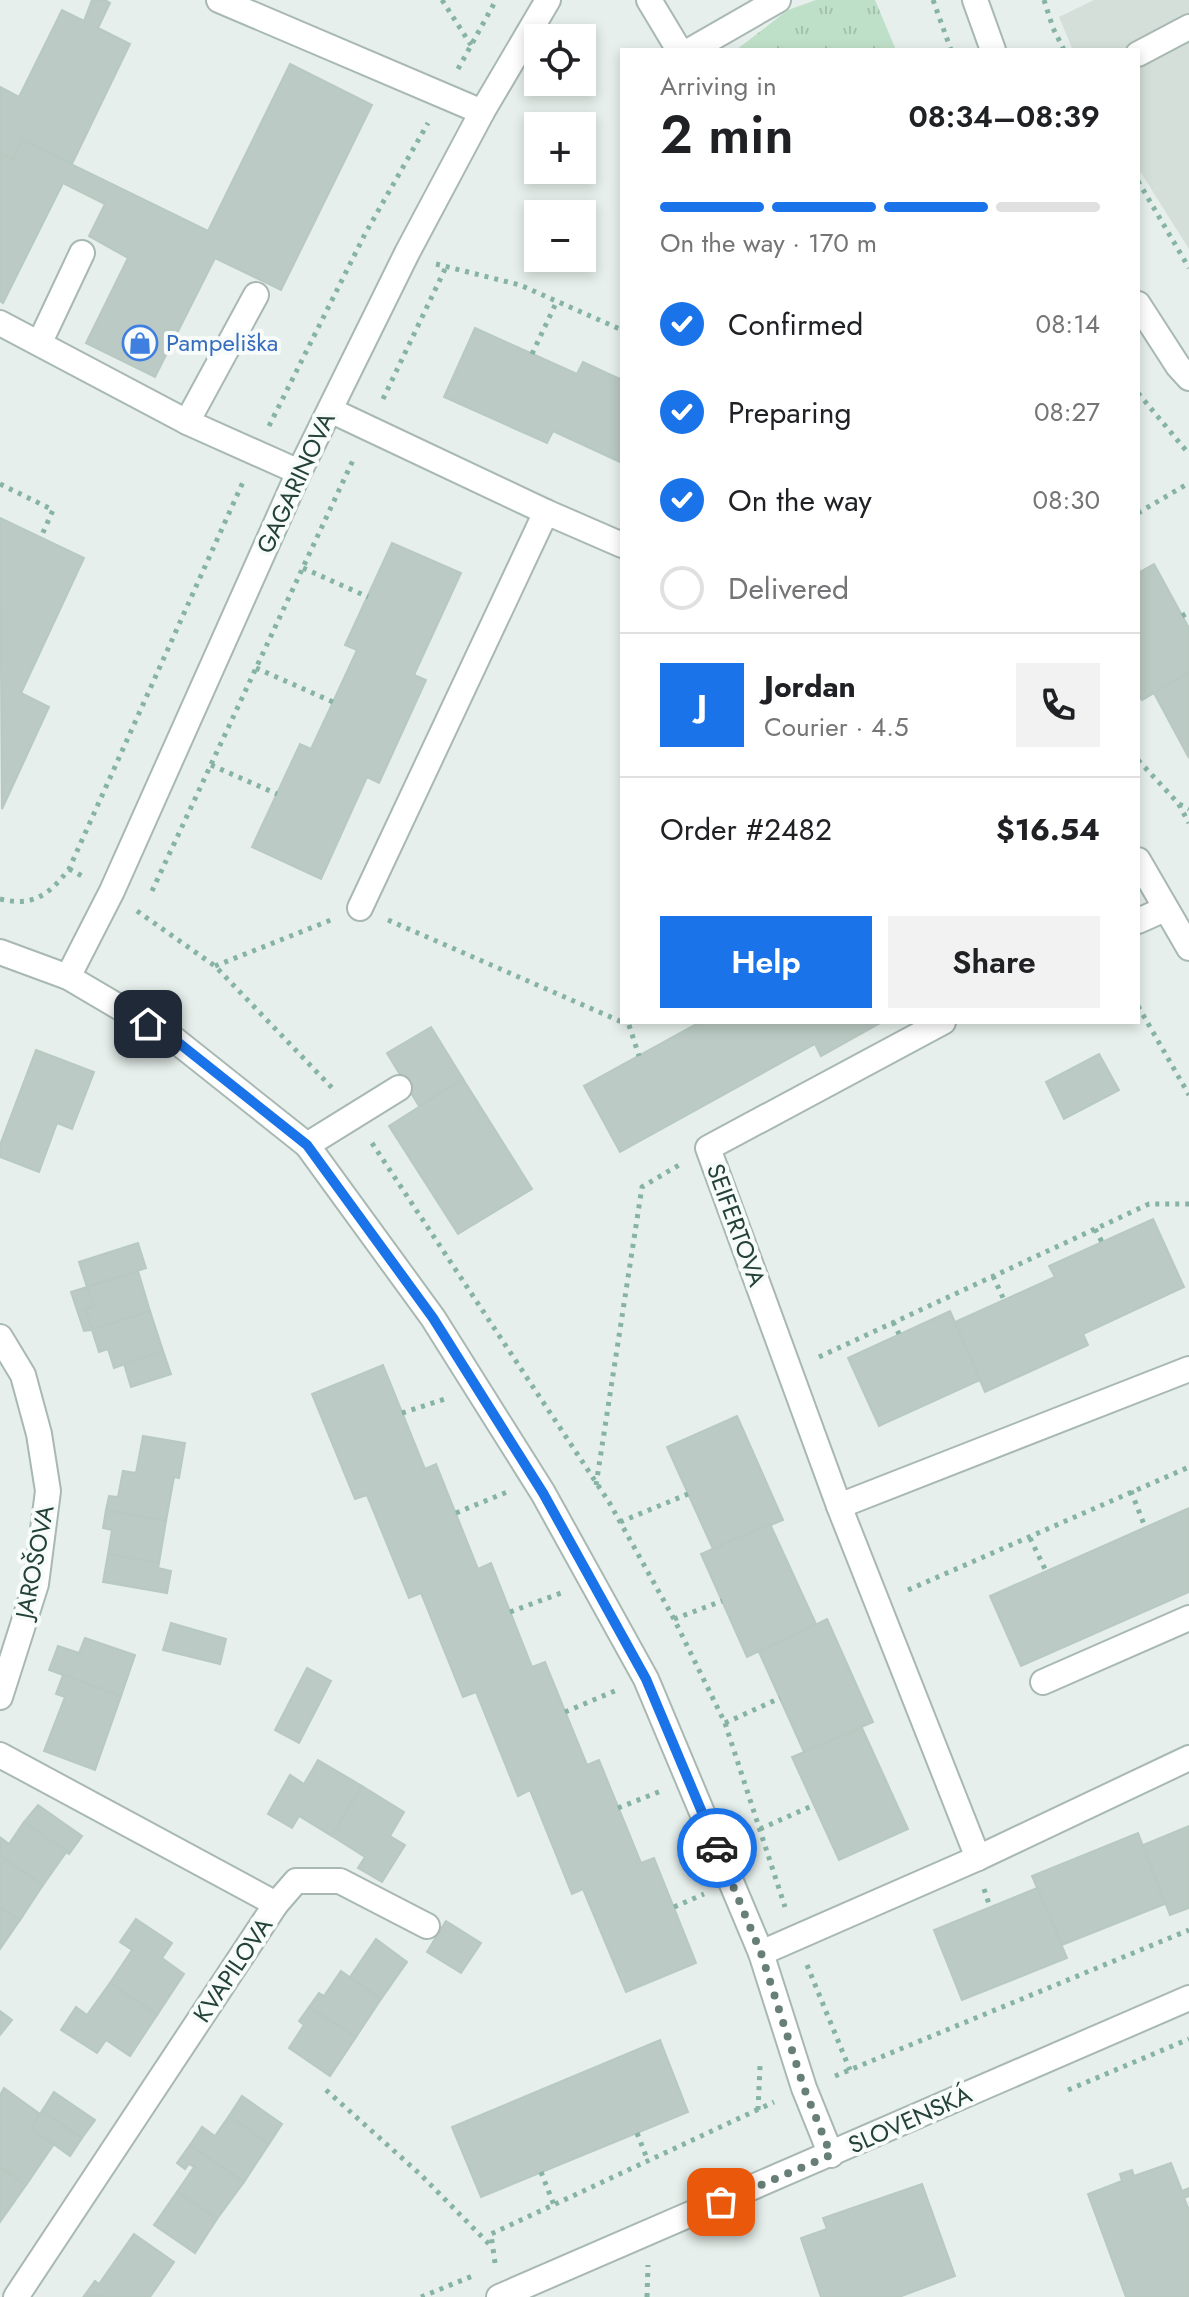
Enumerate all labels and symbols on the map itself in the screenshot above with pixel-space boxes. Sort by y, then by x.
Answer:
shop icon: Pampeliška [121,324,159,362]
place label: Pampeliška [166,325,278,360]
street label: GAGARINOVA [248,406,344,559]
pin [114,990,182,1058]
street label: SEIFERTOVA [698,1159,775,1291]
street label: JAROŠOVA [6,1502,63,1624]
courier [677,1808,757,1888]
street label: KVAPILOVA [184,1910,281,2029]
street label: SLOVENSKÁ [843,2077,977,2162]
pin [687,2168,755,2236]

